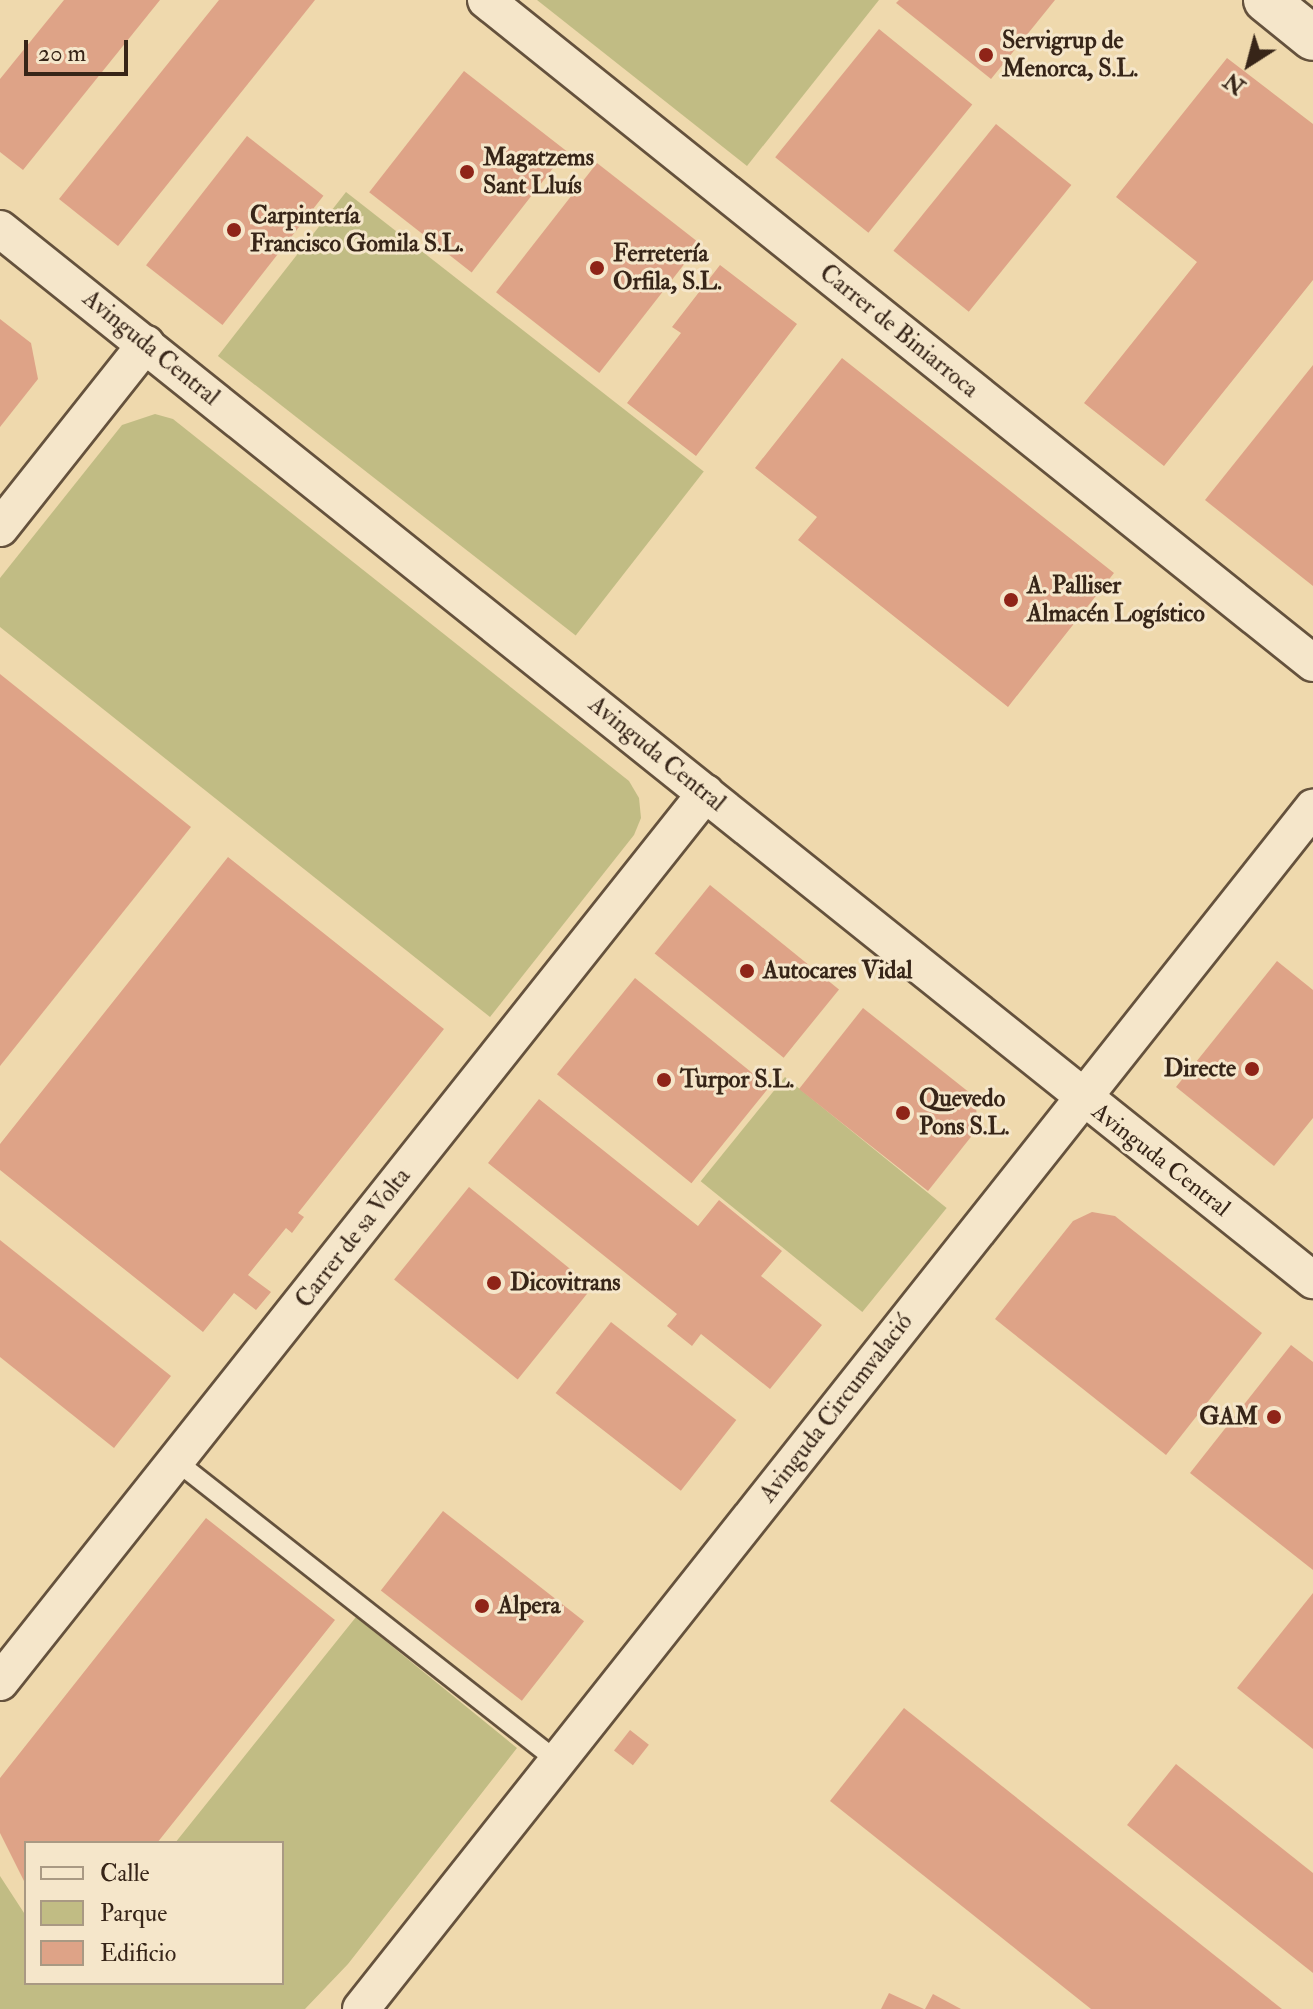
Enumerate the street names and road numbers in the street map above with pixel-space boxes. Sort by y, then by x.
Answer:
street label: Carrer de Biniarroca [814,258,984,404]
street label: Avinguda Central [77,284,225,412]
street label: Avinguda Central [583,690,731,818]
street label: Avinguda Central [1086,1097,1236,1223]
street label: Carrer de sa Volta [290,1162,416,1314]
street label: Avinguda Circumvalació [753,1308,919,1508]

